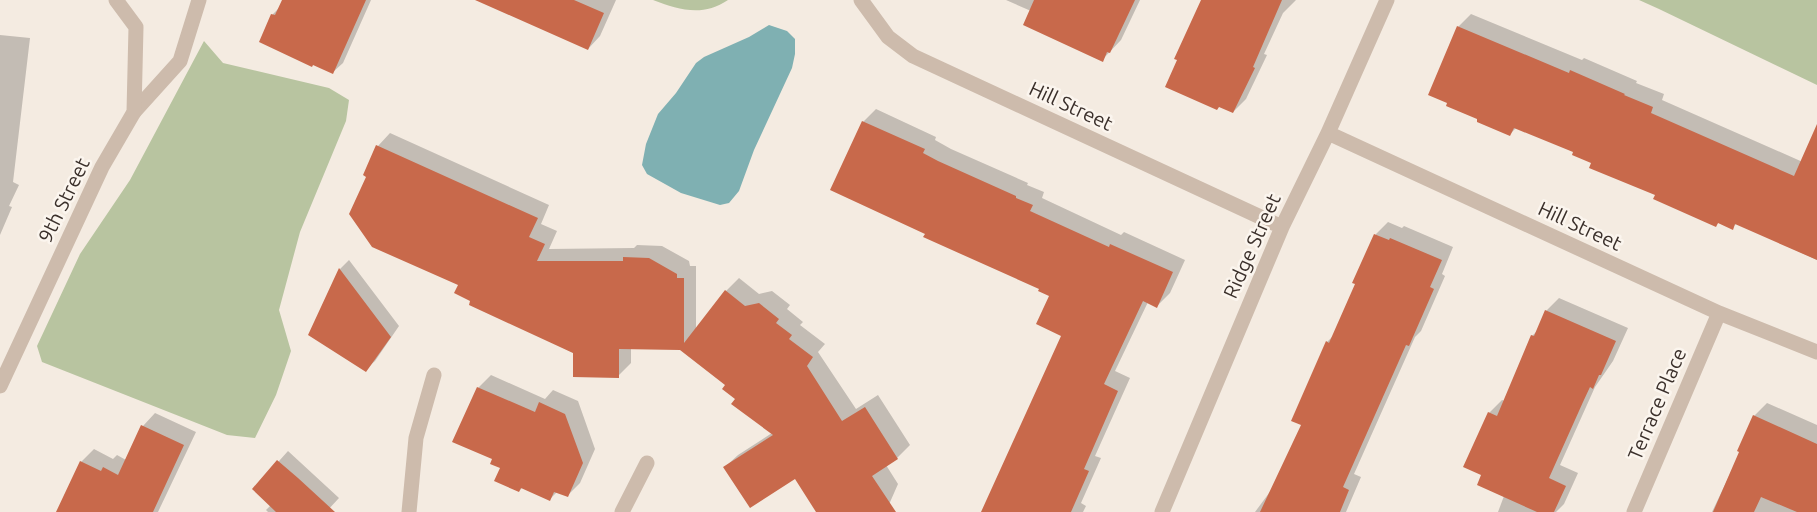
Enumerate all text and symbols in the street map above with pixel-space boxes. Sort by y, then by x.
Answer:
street label: Hill Street [1026,76,1117,135]
street label: 9th Street [33,154,94,246]
street label: Ridge Street [1218,190,1285,302]
street label: Hill Street [1535,196,1626,255]
street label: Terrace Place [1623,344,1690,463]

